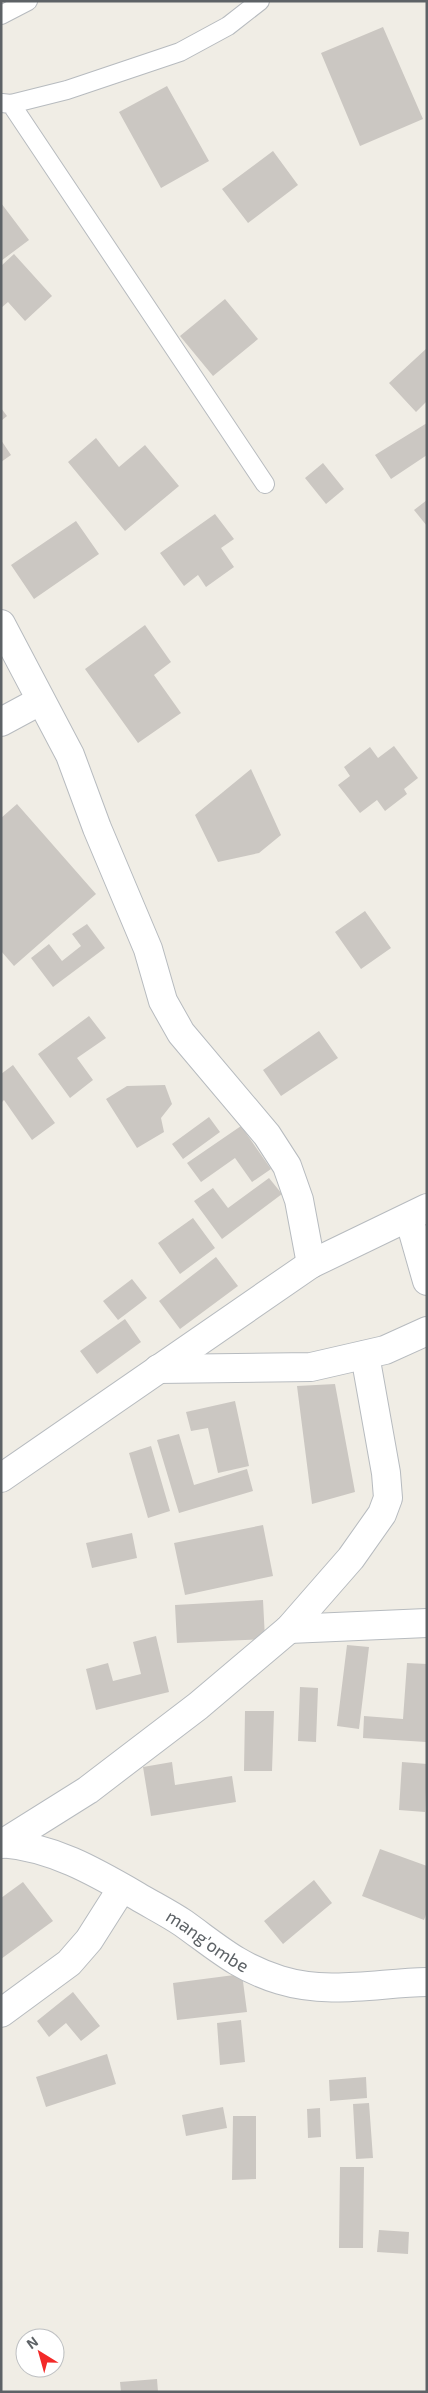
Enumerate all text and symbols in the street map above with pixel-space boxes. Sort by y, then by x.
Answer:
street label: mang'ombe [162,1904,253,1977]
north arrow [15,2328,65,2378]
text: N [23,2332,41,2352]

